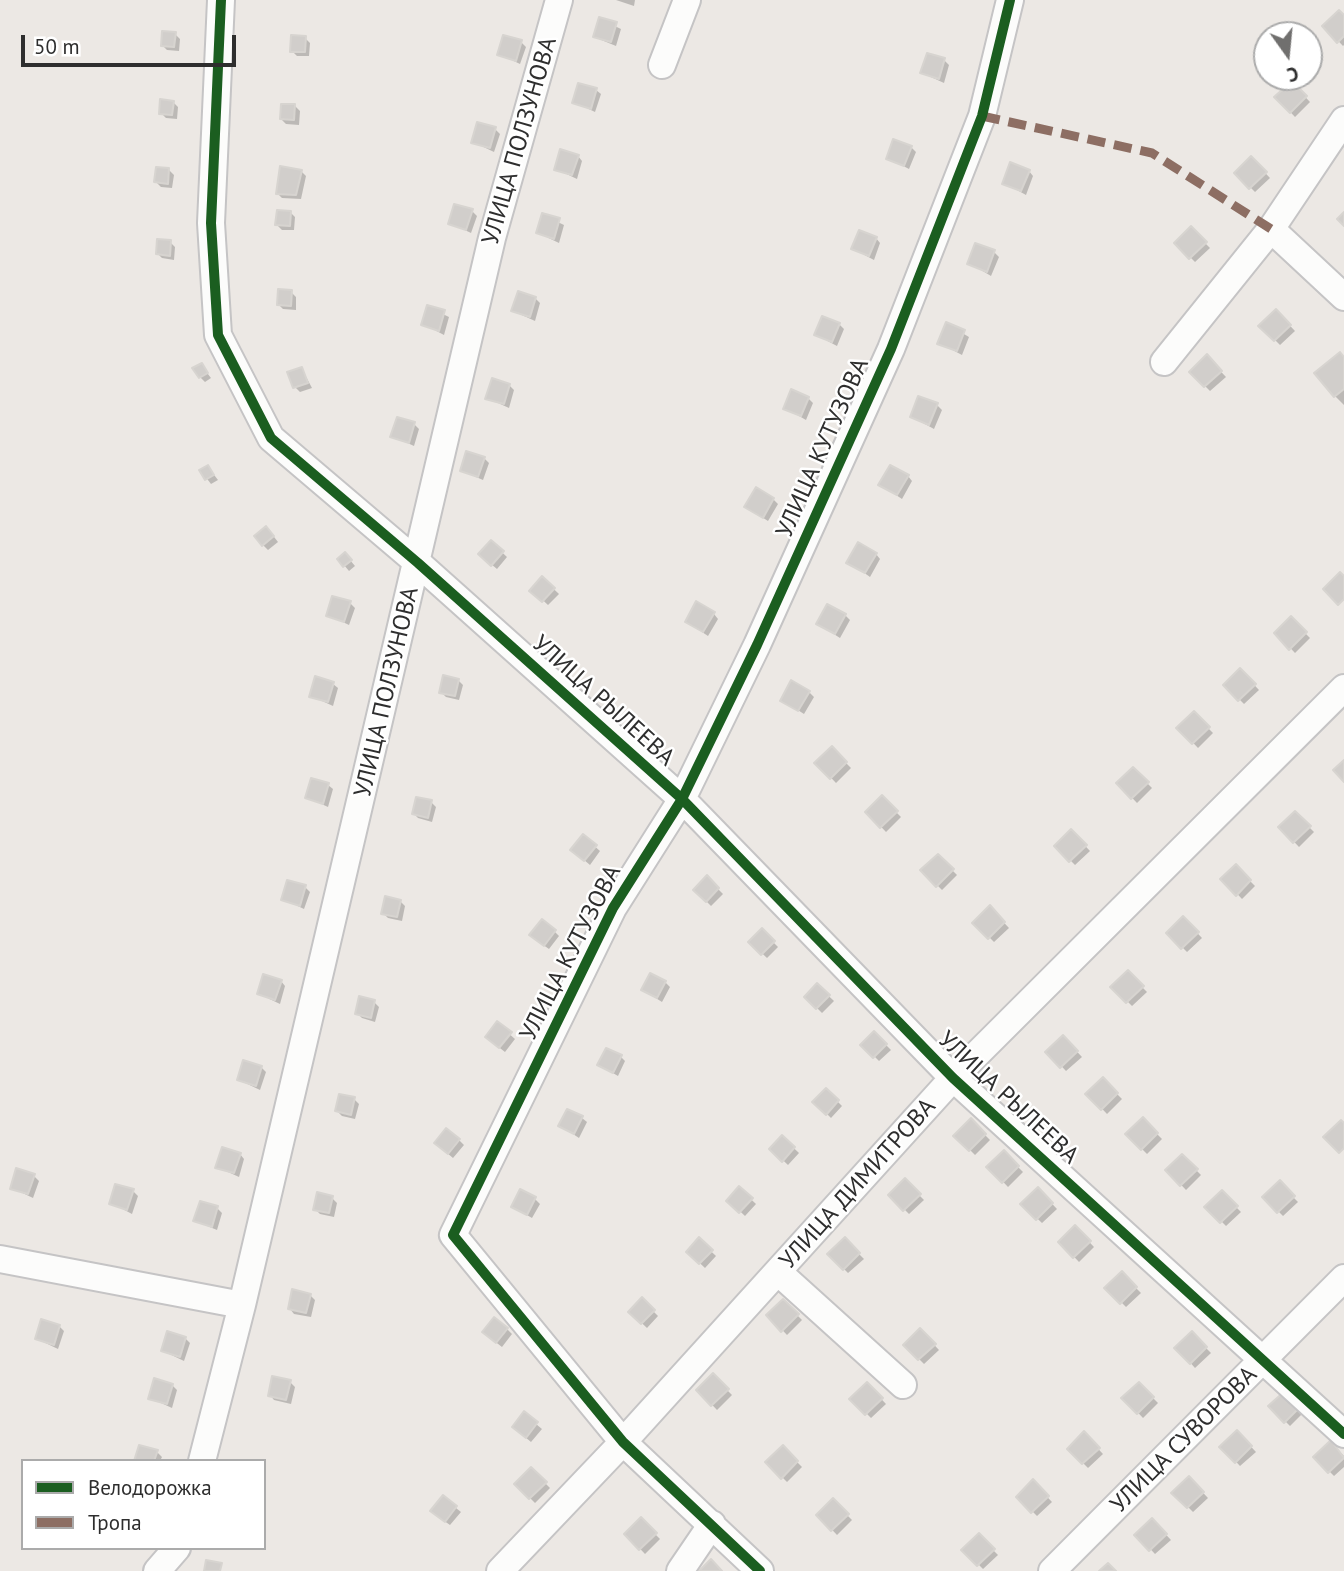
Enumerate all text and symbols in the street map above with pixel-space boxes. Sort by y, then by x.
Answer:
scale bar [24,21,240,65]
north arrow [1253,21,1323,91]
text: 50 m [34,33,80,60]
street label: УЛИЦА ПОЛЗУНОВА [477,34,563,248]
text: С [1285,61,1301,87]
street label: УЛИЦА КУТУЗОВА [771,354,875,542]
street label: УЛИЦА ПОЛЗУНОВА [349,584,425,800]
street label: УЛИЦА РЫЛЕЕВА [526,630,680,772]
street label: УЛИЦА КУТУЗОВА [514,861,628,1045]
street label: УЛИЦА РЫЛЕЕВА [932,1026,1084,1170]
street label: УЛИЦА ДИМИТРОВА [774,1093,942,1275]
street label: УЛИЦА СУВОРОВА [1105,1361,1263,1519]
legend [21,1459,266,1550]
text: Велодорожка [88,1474,212,1501]
text: Тропа [88,1509,142,1536]

